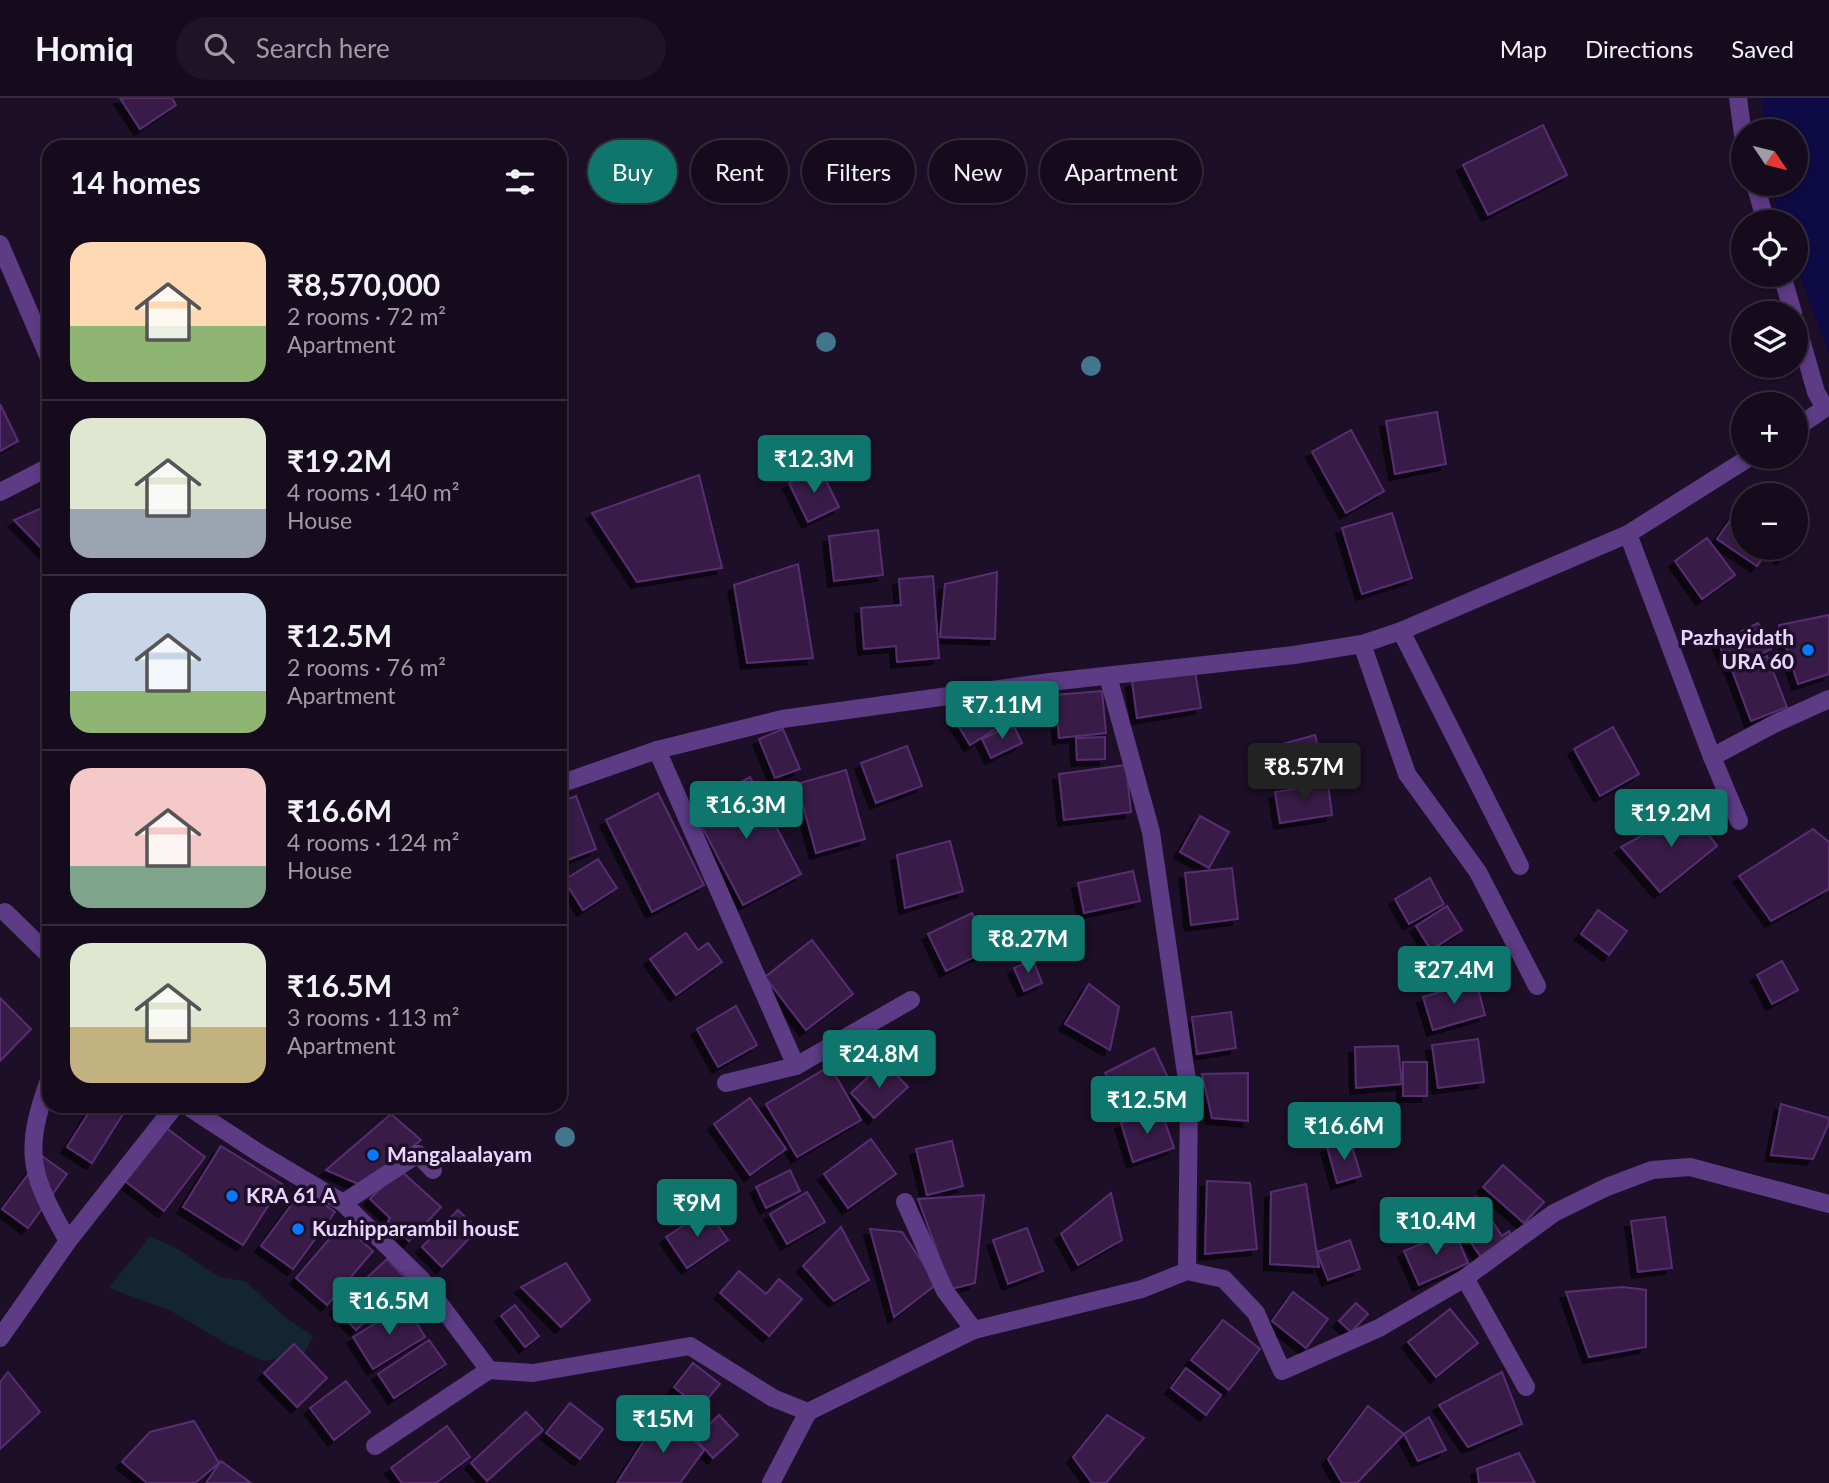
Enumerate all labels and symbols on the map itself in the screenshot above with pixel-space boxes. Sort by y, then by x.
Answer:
north arrow [1731,119,1808,196]
pin: ₹12.3M [757,436,871,495]
place label: Pazhayidath URA 60 [1680,624,1794,673]
marker: Pazhayidath URA 60 [1800,642,1816,658]
pin: ₹7.11M [945,682,1059,741]
pin: ₹8.57M [1247,744,1361,803]
pin: ₹16.3M [689,782,803,841]
pin: ₹19.2M [1614,790,1728,849]
pin: ₹8.27M [971,916,1085,975]
pin: ₹27.4M [1397,946,1511,1006]
pin: ₹24.8M [822,1030,936,1090]
pin: ₹12.5M [1090,1076,1204,1136]
pin: ₹16.6M [1287,1102,1401,1162]
place label: Mangalaalayam [387,1141,532,1166]
marker: Mangalaalayam [365,1147,381,1163]
pin: ₹9M [663,1180,731,1239]
place label: KRA 61 A [246,1182,337,1207]
marker: KRA 61 A [224,1188,240,1204]
pin: ₹10.4M [1379,1198,1493,1257]
place label: Kuzhipparambil housE [312,1215,519,1240]
marker: Kuzhipparambil housE [290,1221,306,1237]
pin: ₹16.5M [332,1278,446,1337]
pin: ₹15M [622,1396,704,1455]

